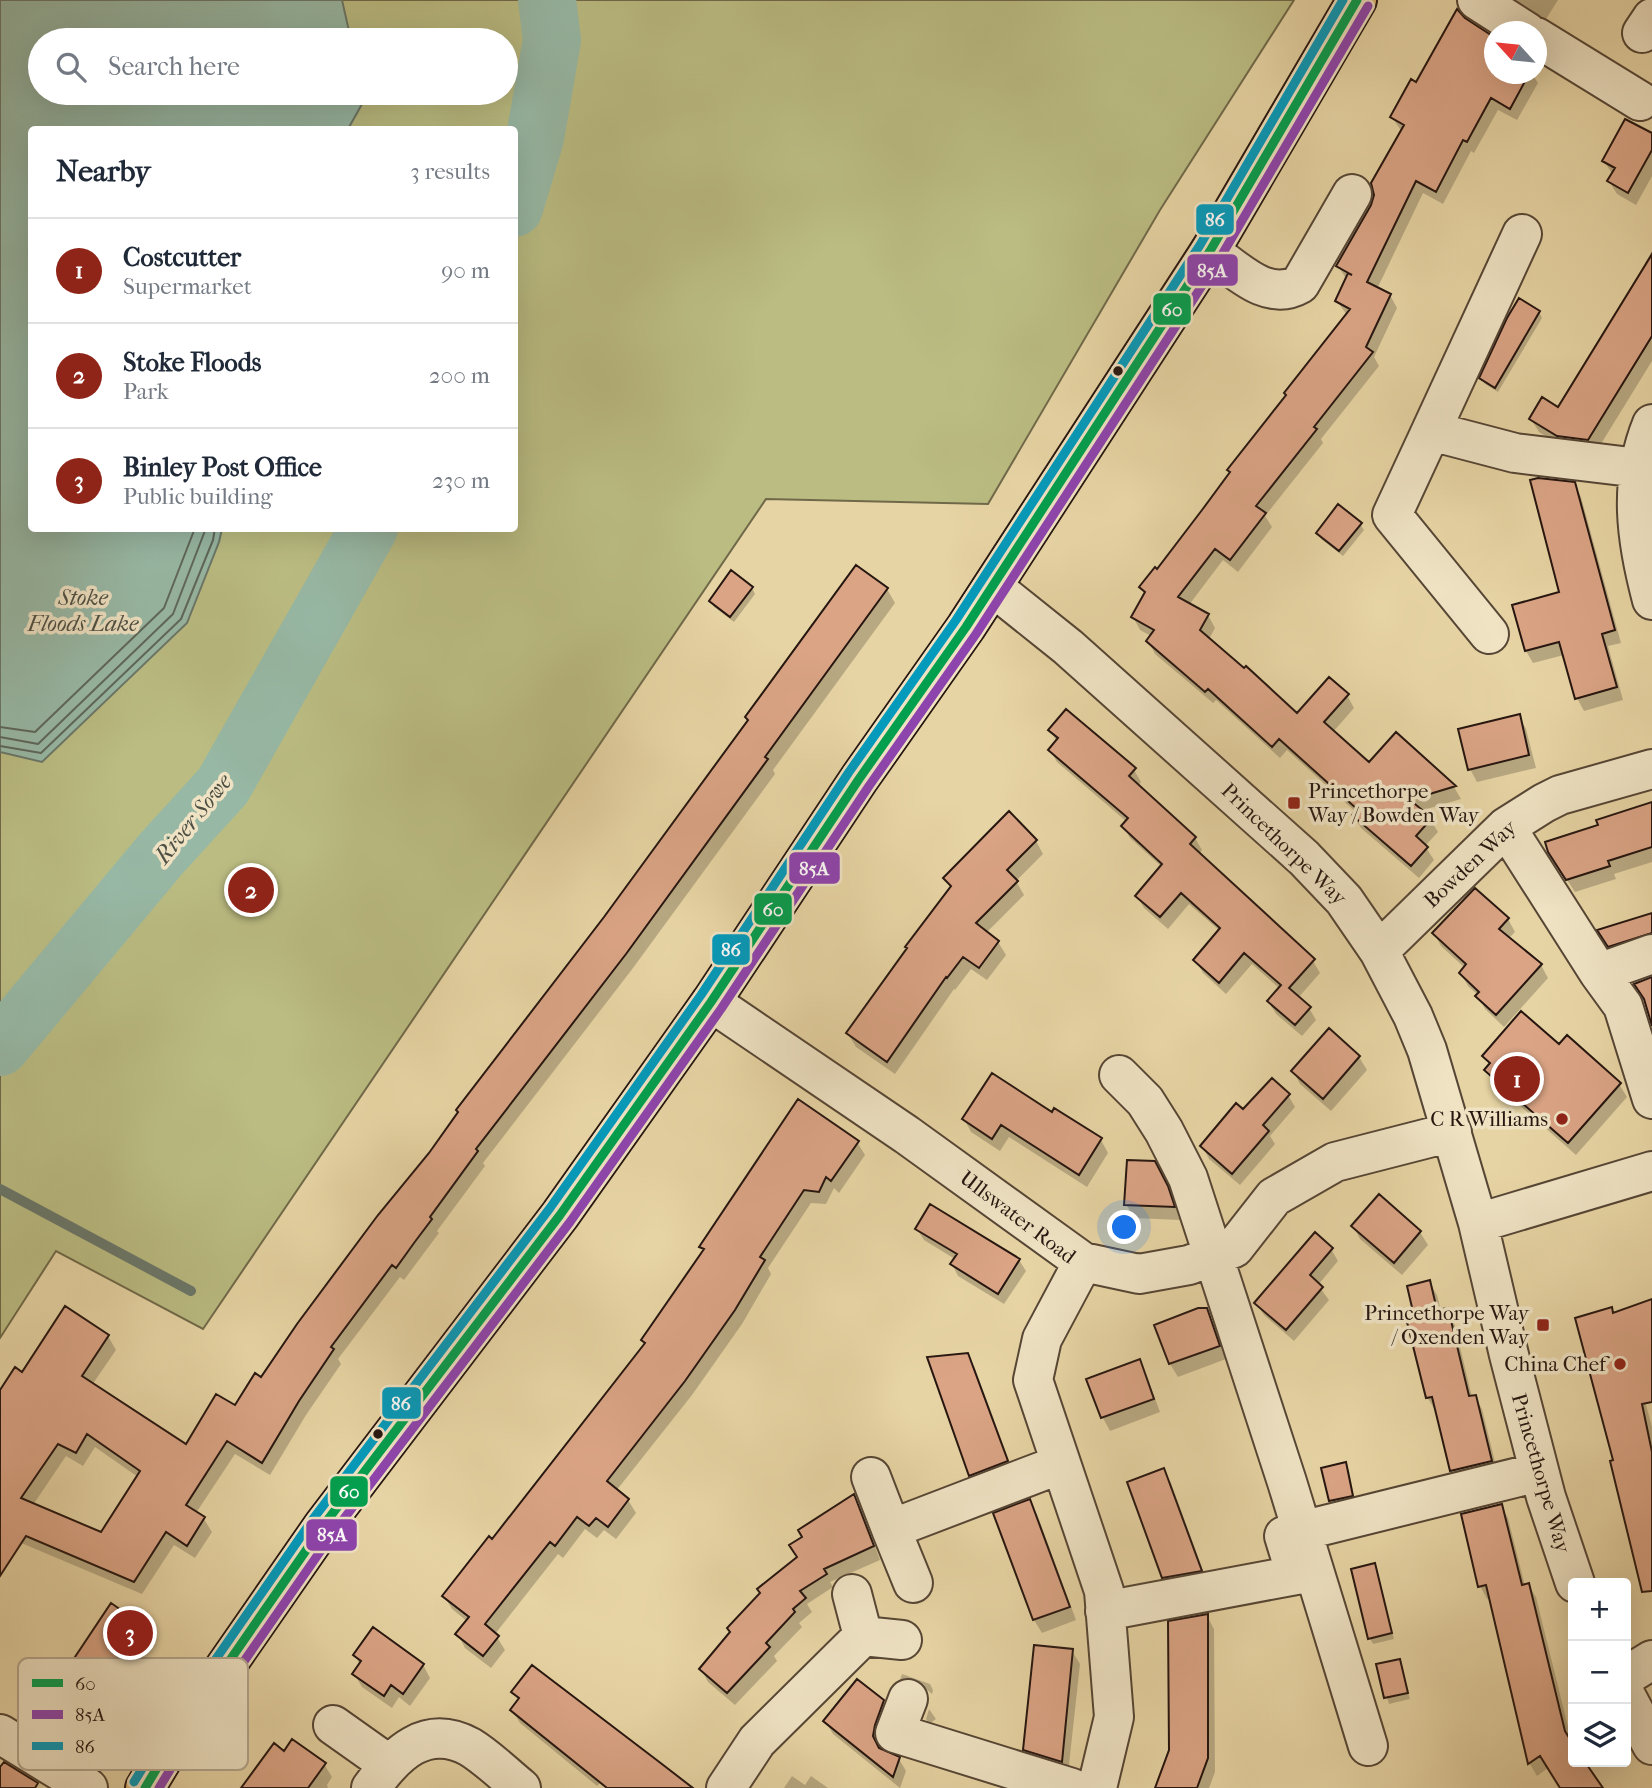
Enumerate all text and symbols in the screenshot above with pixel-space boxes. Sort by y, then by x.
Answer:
north arrow [1484,21,1547,84]
search box [28,28,518,105]
icon: search [52,48,90,86]
text: Search here [108,51,240,82]
text: Nearby [56,154,151,189]
text: 3 results [410,158,490,185]
line badge: 86 [1195,203,1235,236]
text: 86 [1205,209,1226,231]
text: Costcutter [123,242,241,273]
line badge: 85A [1186,253,1239,287]
text: 1 [75,257,83,284]
text: 90 m [441,257,490,284]
text: 85A [1197,260,1228,282]
text: Supermarket [123,273,252,300]
line badge: 60 [1152,292,1192,326]
text: 60 [1162,299,1182,321]
text: Stoke Floods [123,347,261,378]
text: 2 [73,362,85,389]
text: 200 m [429,362,490,389]
unlabelled marker [1111,364,1125,378]
text: Park [123,378,169,405]
text: Binley Post Office [123,452,322,483]
text: 3 [74,467,84,494]
text: 230 m [432,467,490,494]
text: Public building [123,483,273,510]
water label: Stoke Floods Lake [27,584,139,637]
water label: River Sowe [148,768,238,871]
street label: Princethorpe Way [1216,778,1352,910]
place label: Princethorpe Way / Bowden Way [1307,779,1480,827]
marker: Princethorpe Way / Bowden Way [1286,795,1302,811]
street label: Bowden Way [1419,815,1522,913]
line badge: 85A [788,851,841,885]
text: 85A [799,858,830,880]
pin: 2 [228,864,274,916]
line badge: 60 [753,892,793,926]
text: 60 [763,899,783,921]
line badge: 86 [711,933,751,966]
text: 86 [721,939,742,961]
pin: 1 [1494,1053,1540,1105]
place label: C R Williams [1430,1107,1548,1131]
marker: C R Williams [1554,1111,1570,1127]
street label: Ullswater Road [955,1166,1081,1269]
your location [1107,1210,1141,1244]
place label: Princethorpe Way / Oxenden Way [1364,1301,1530,1349]
marker: Princethorpe Way / Oxenden Way [1535,1317,1551,1333]
place label: China Chef [1504,1352,1610,1376]
marker: China Chef [1612,1356,1628,1372]
line badge: 86 [381,1386,422,1420]
street label: Princethorpe Way [1507,1391,1575,1556]
text: 86 [391,1393,412,1415]
unlabelled marker [371,1427,385,1441]
line badge: 60 [329,1475,369,1508]
text: 60 [339,1481,359,1503]
line badge: 85A [305,1518,358,1552]
text: 85A [317,1524,348,1546]
map controls [1568,1578,1631,1767]
button: + [1568,1578,1631,1641]
pin: 3 [107,1607,153,1659]
button: − [1568,1641,1631,1704]
legend [18,1658,248,1770]
text: 60 [75,1673,96,1695]
text: 85A [75,1704,106,1726]
button: layers [1568,1704,1631,1767]
text: 86 [75,1736,96,1758]

